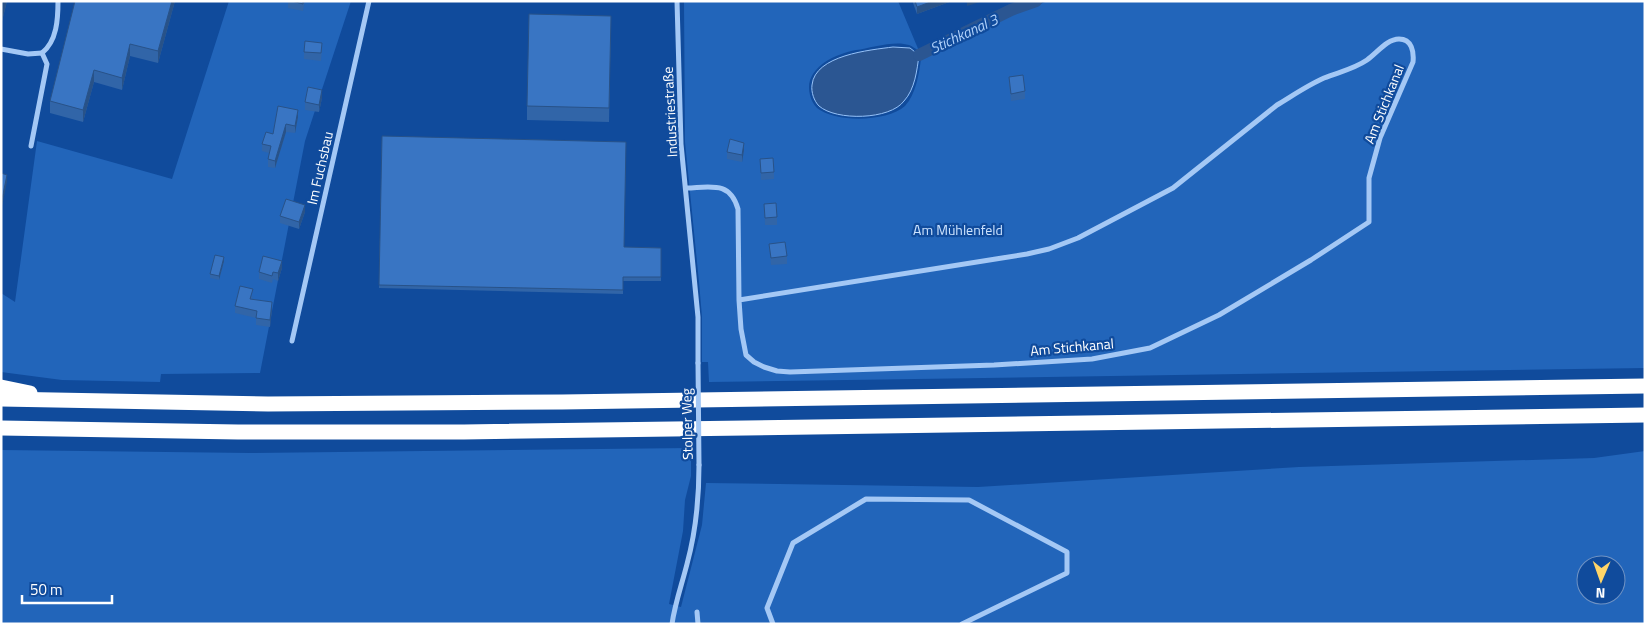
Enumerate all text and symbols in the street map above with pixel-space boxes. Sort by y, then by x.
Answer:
water label: Stichkanal 3 [926,8,1002,59]
street label: Am Stichkanal [1358,61,1409,147]
street label: Industriestraße [657,66,682,158]
street label: Im Fuchsbau [301,129,338,207]
park label: Am Mühlenfeld [913,219,1003,240]
street label: Am Stichkanal [1029,332,1115,361]
street label: Stolper Weg [675,388,698,460]
north arrow [1576,555,1626,605]
scale bar [22,572,112,604]
text: 50 m [30,578,63,601]
text: N [1595,583,1606,604]

